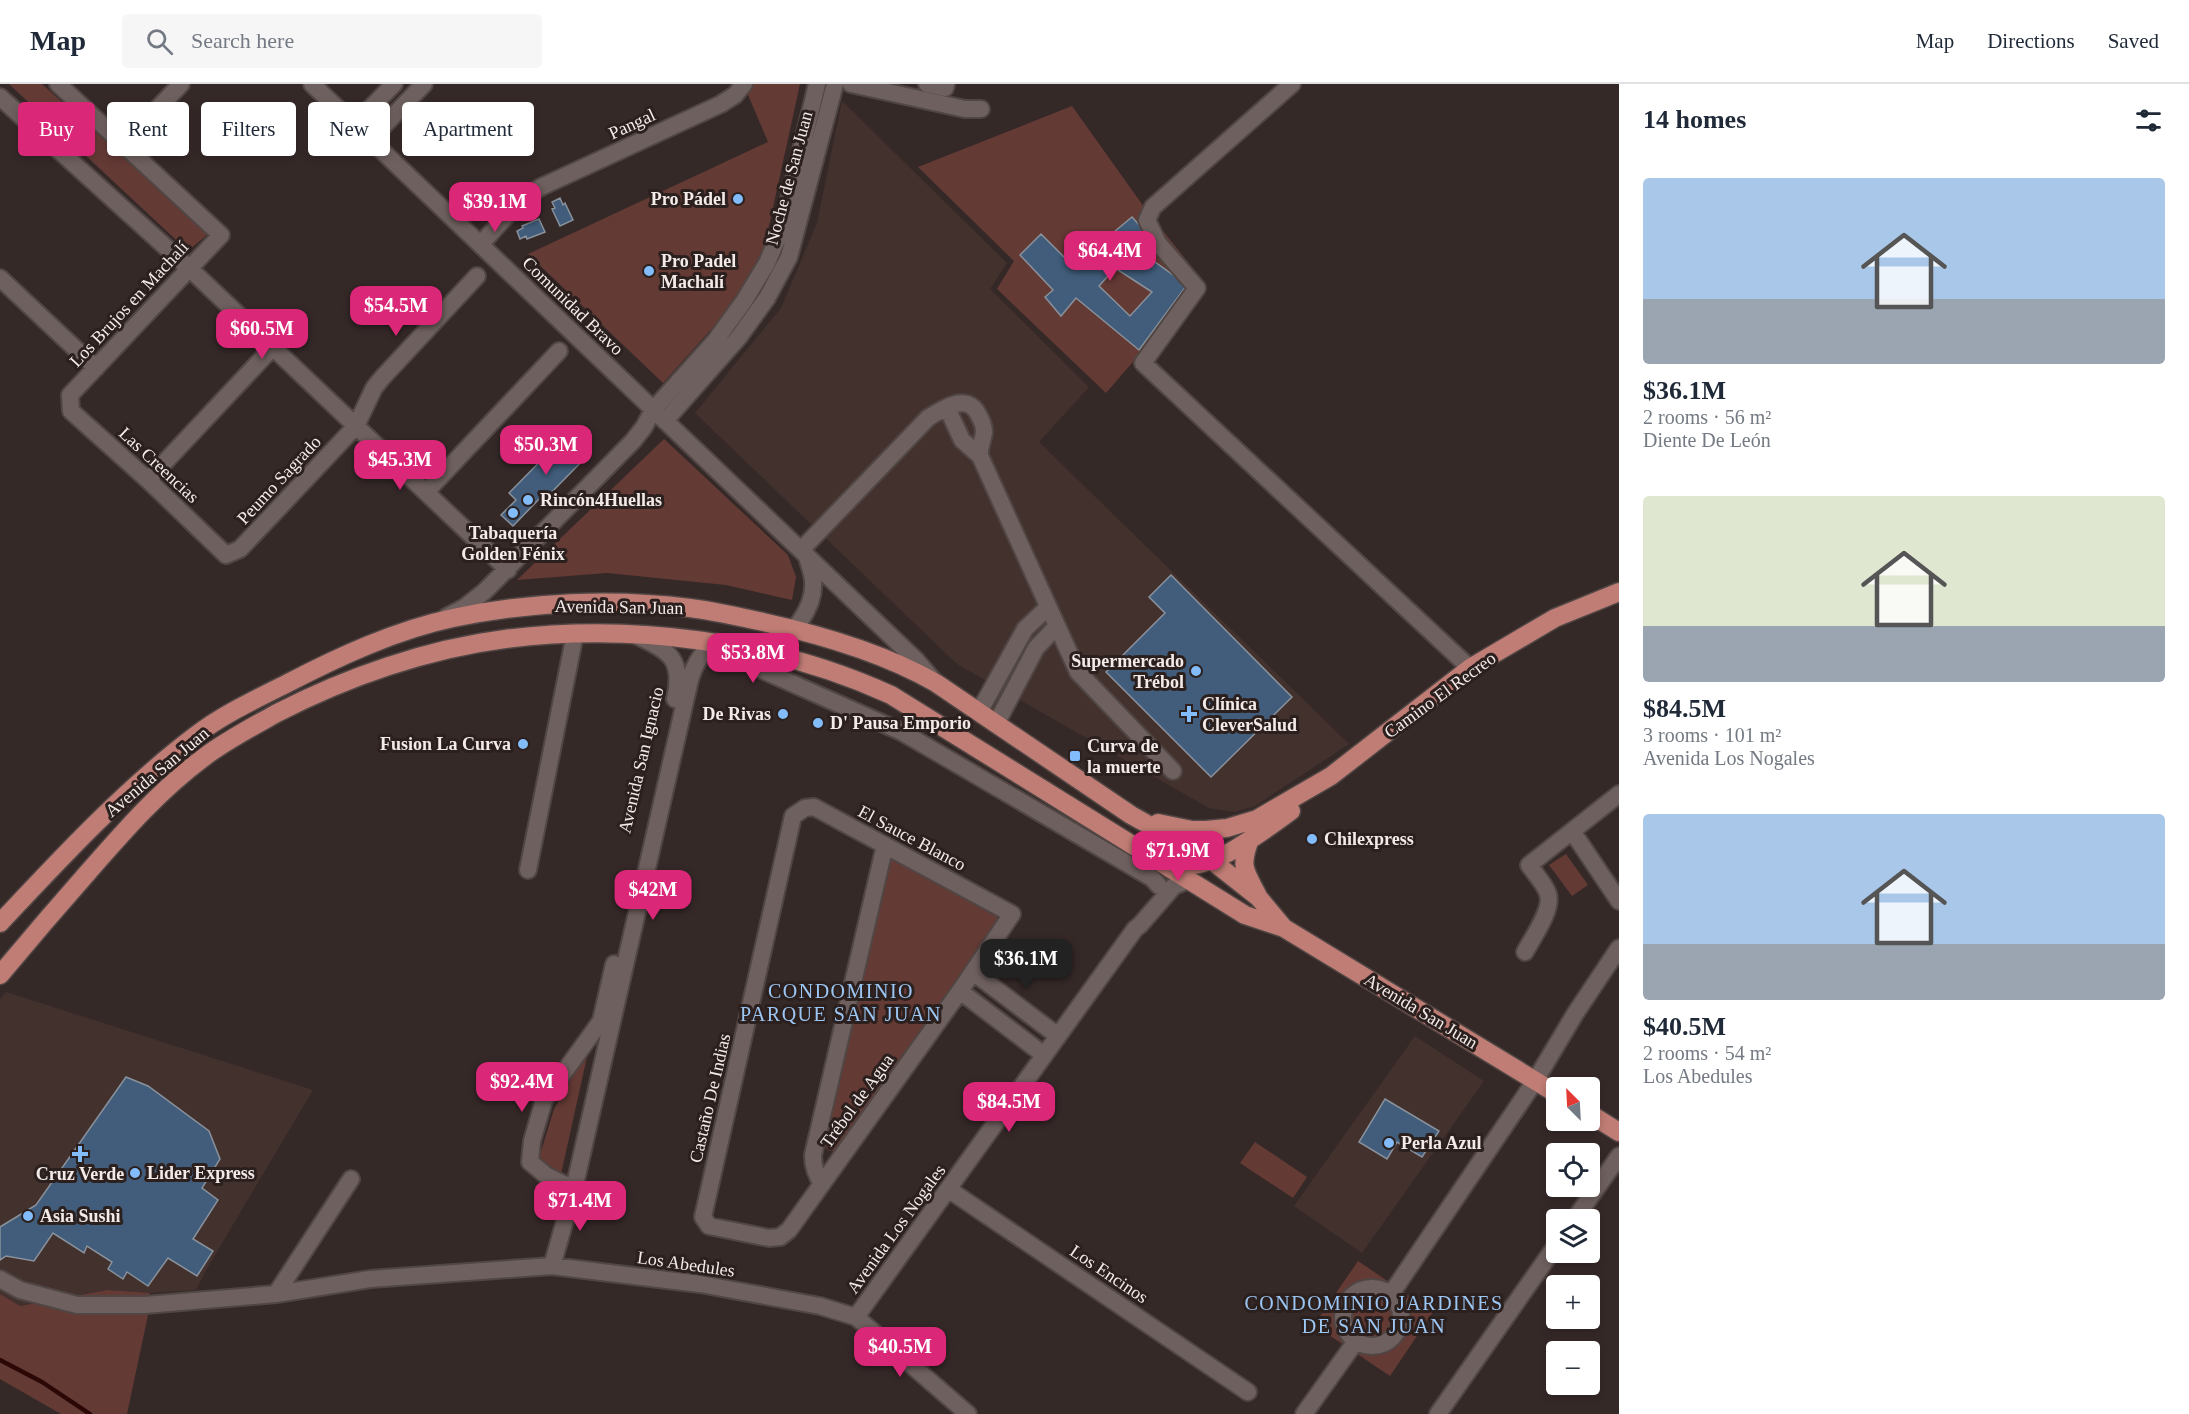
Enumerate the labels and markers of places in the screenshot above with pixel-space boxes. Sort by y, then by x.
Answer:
pin: $39.1M [446,182,544,233]
place label: Pro Pádel [651,189,726,209]
marker: Pro Pádel [731,192,745,206]
pin: $64.4M [1061,231,1159,282]
place label: Pro Padel Machalí [661,251,736,292]
marker: Pro Padel Machalí [642,264,656,278]
pin: $54.5M [347,286,445,337]
pin: $60.5M [213,309,311,360]
pin: $50.3M [497,425,595,476]
pin: $45.3M [351,440,449,491]
place label: Rincón4Huellas [540,490,662,510]
marker: Rincón4Huellas [521,493,535,507]
marker: Tabaquería Golden Fénix [506,506,520,520]
place label: Tabaquería Golden Fénix [461,523,565,564]
pin: $53.8M [704,633,802,684]
place label: Supermercado Trébol [1071,651,1184,692]
marker: Supermercado Trébol [1189,664,1203,678]
place label: Clínica CleverSalud [1202,694,1297,735]
place label: De Rivas [703,704,771,724]
marker: Clínica CleverSalud [1180,705,1198,723]
marker: De Rivas [776,707,790,721]
place label: D' Pausa Emporio [830,713,971,733]
marker: D' Pausa Emporio [811,716,825,730]
place label: Fusion La Curva [380,734,511,754]
place label: Curva de la muerte [1087,736,1160,777]
marker: Fusion La Curva [516,737,530,751]
marker: Curva de la muerte [1068,749,1082,763]
place label: Chilexpress [1324,829,1414,849]
pin: $71.9M [1129,831,1227,882]
marker: Chilexpress [1305,832,1319,846]
pin: $42M [617,870,689,921]
pin: $36.1M [977,939,1075,990]
pin: $92.4M [473,1062,571,1113]
pin: $84.5M [960,1082,1058,1133]
place label: Perla Azul [1401,1133,1481,1153]
marker: Perla Azul [1382,1136,1396,1150]
marker: Cruz Verde [73,1147,87,1161]
place label: Lider Express [147,1163,255,1183]
place label: Cruz Verde [36,1164,124,1184]
marker: Lider Express [128,1166,142,1180]
pin: $71.4M [531,1181,629,1232]
place label: Asia Sushi [40,1206,121,1226]
marker: Asia Sushi [21,1209,35,1223]
pin: $40.5M [851,1327,949,1378]

